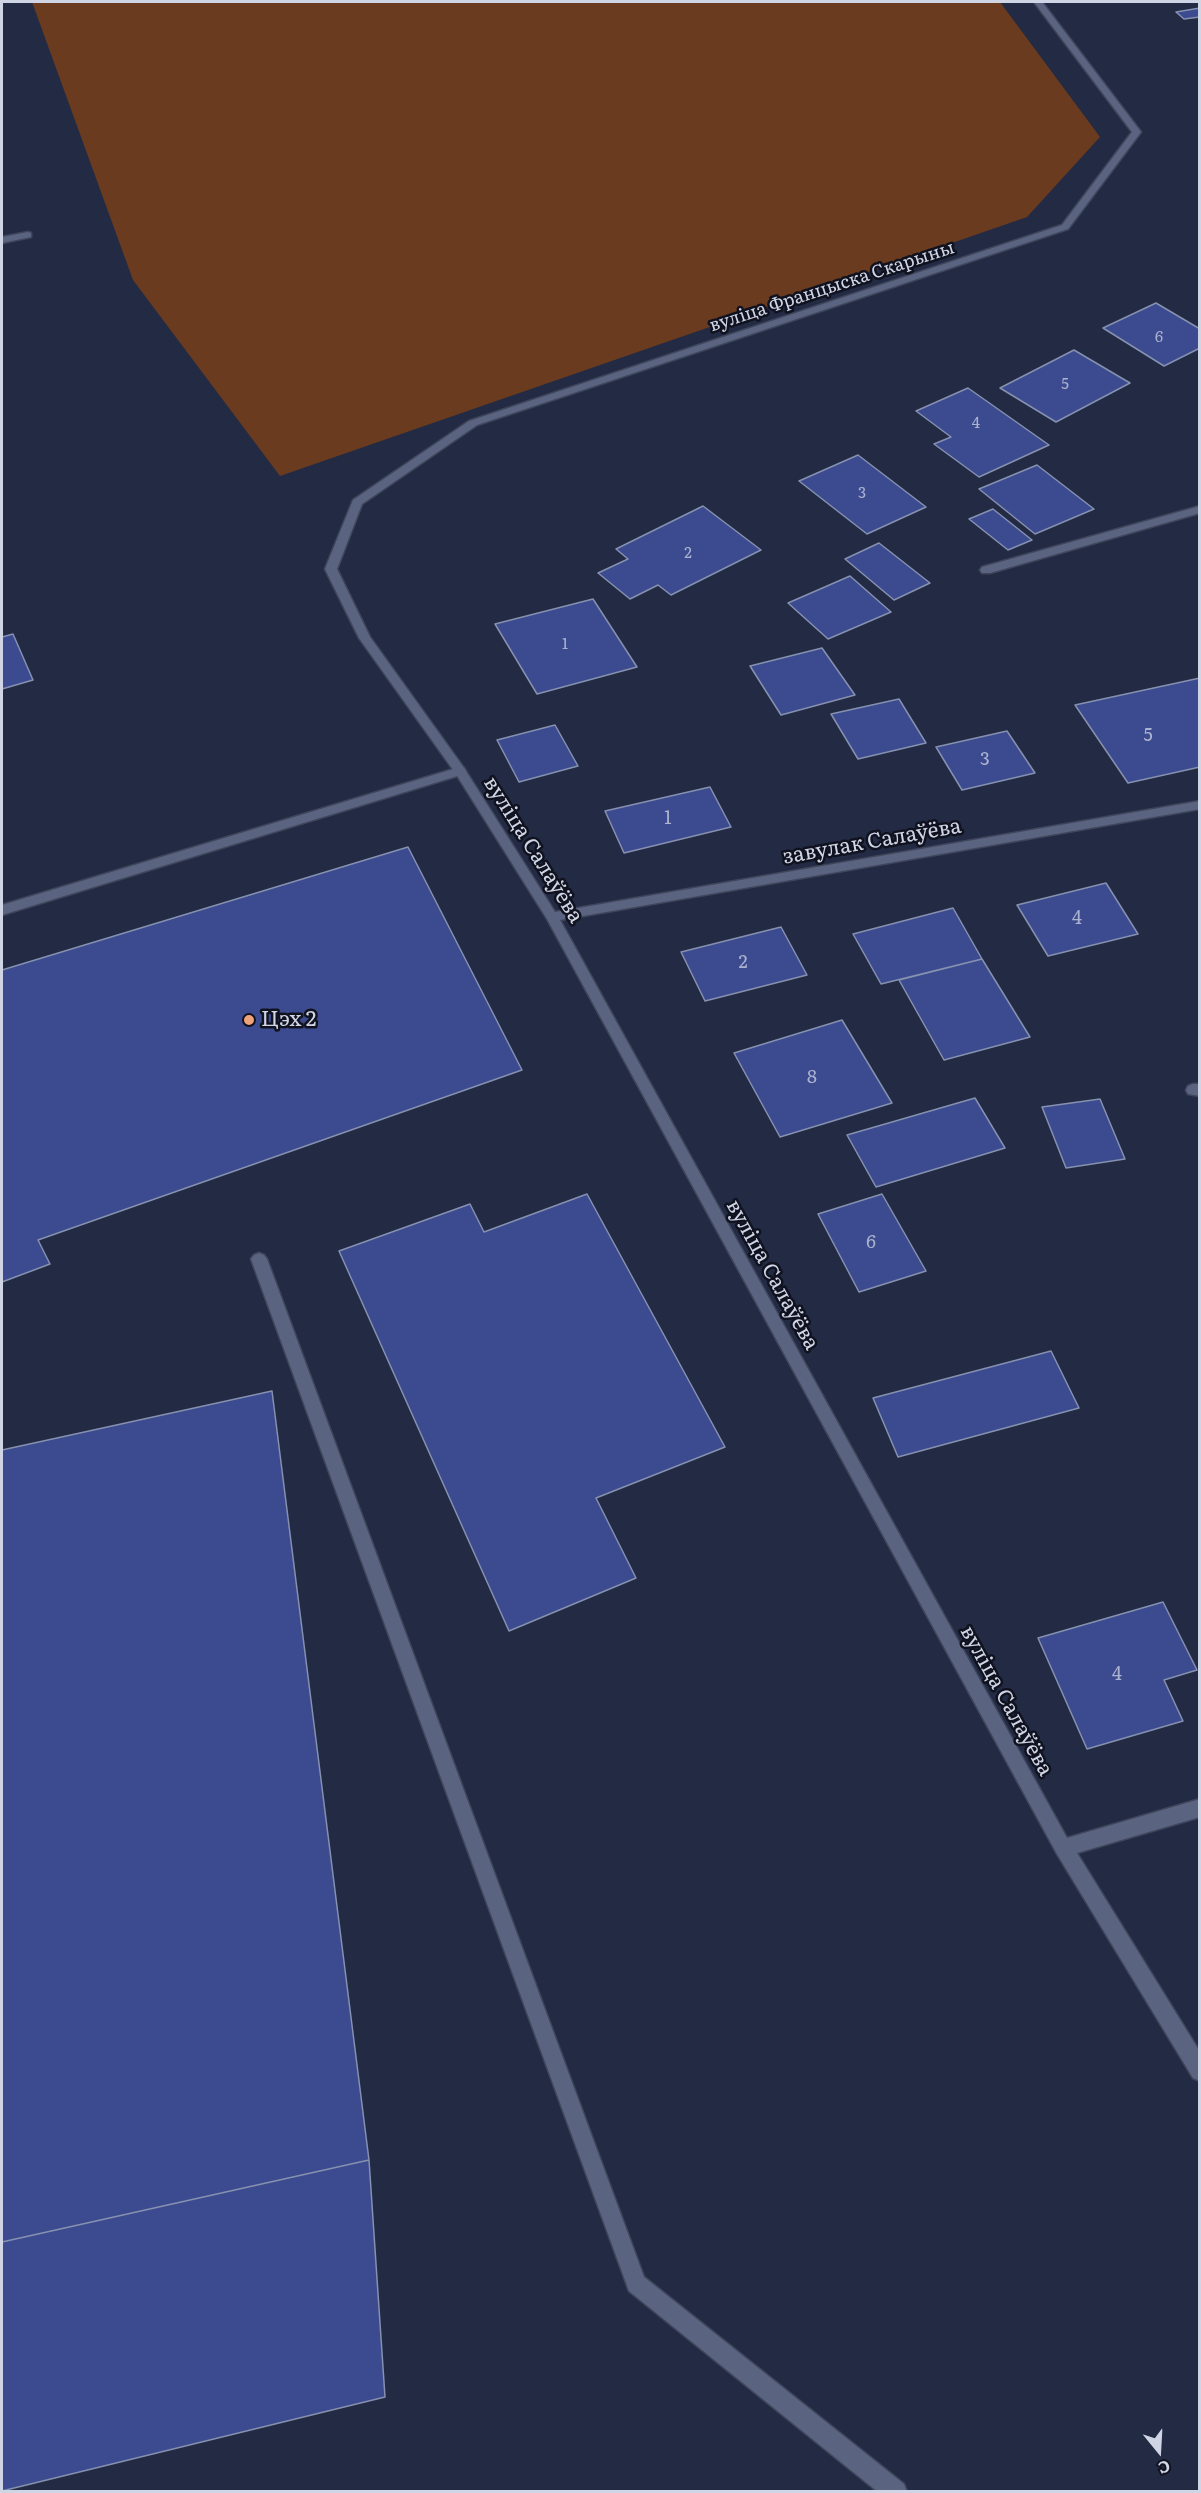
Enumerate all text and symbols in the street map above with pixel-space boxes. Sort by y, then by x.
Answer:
street label: вуліца Францыска Скарыны [707,237,957,337]
house number: 6 [1155,329,1163,347]
house number: 5 [1061,376,1069,394]
house number: 4 [972,415,980,433]
house number: 3 [858,485,866,503]
house number: 2 [684,545,692,563]
house number: 1 [562,636,568,654]
house number: 5 [1143,725,1153,747]
house number: 3 [980,749,990,771]
street label: вуліца Салаўёва [478,772,588,928]
house number: 1 [664,808,672,830]
street label: завулак Салаўёва [781,814,963,870]
house number: 4 [1072,908,1082,930]
house number: 2 [738,952,748,974]
place label: Цэх 2 [261,1007,316,1033]
marker: Цэх 2 [242,1013,256,1027]
house number: 8 [807,1067,817,1089]
street label: вуліца Салаўёва [720,1195,824,1355]
house number: 6 [866,1232,876,1254]
street label: вуліца Салаўёва [954,1621,1058,1781]
house number: 4 [1112,1664,1122,1686]
north arrow [1129,2421,1189,2481]
text: С [1155,2455,1174,2481]

